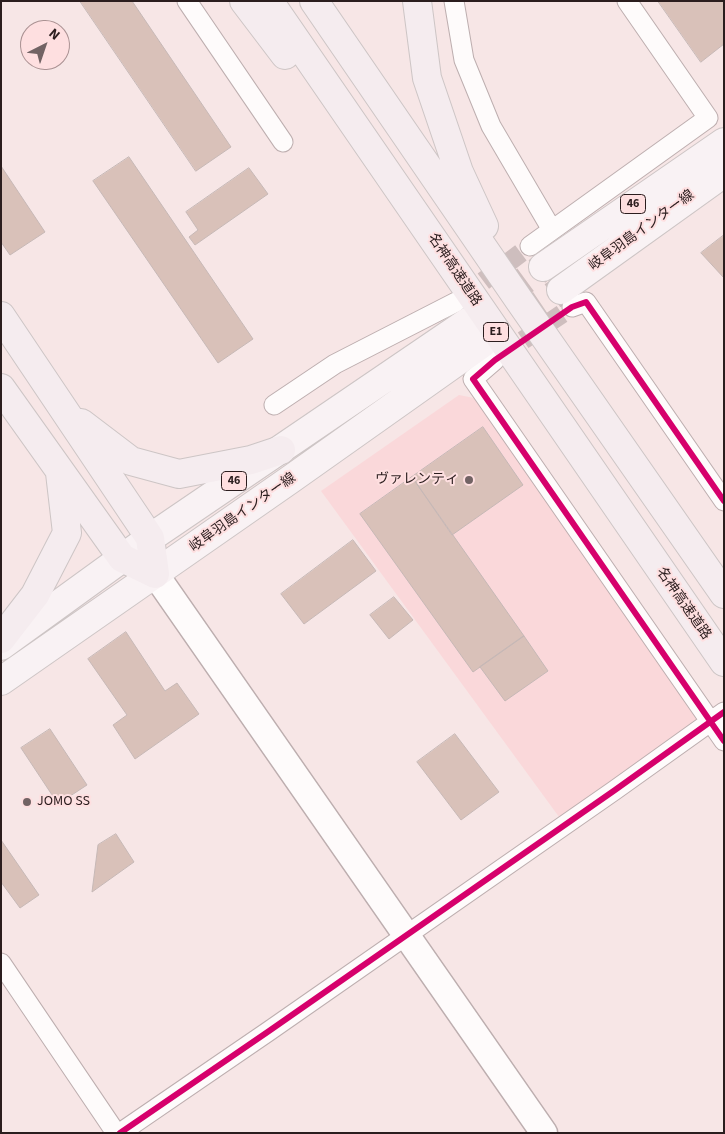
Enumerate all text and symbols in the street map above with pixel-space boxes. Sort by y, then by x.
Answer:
north arrow [20,20,70,70]
text: N [44,24,64,45]
street label: 岐阜羽島インター線 [586,187,698,275]
road number: 46 [620,194,646,213]
street label: 名神高速道路 [424,230,484,310]
road number: E1 [484,322,508,342]
street label: 岐阜羽島インター線 [187,470,299,556]
road number: 46 [222,472,246,491]
place label: ヴァレンティ [375,472,459,488]
marker: ヴァレンティ [463,474,475,486]
street label: 名神高速道路 [652,565,714,643]
place label: JOMO SS [37,794,90,810]
marker: JOMO SS [21,796,33,808]

